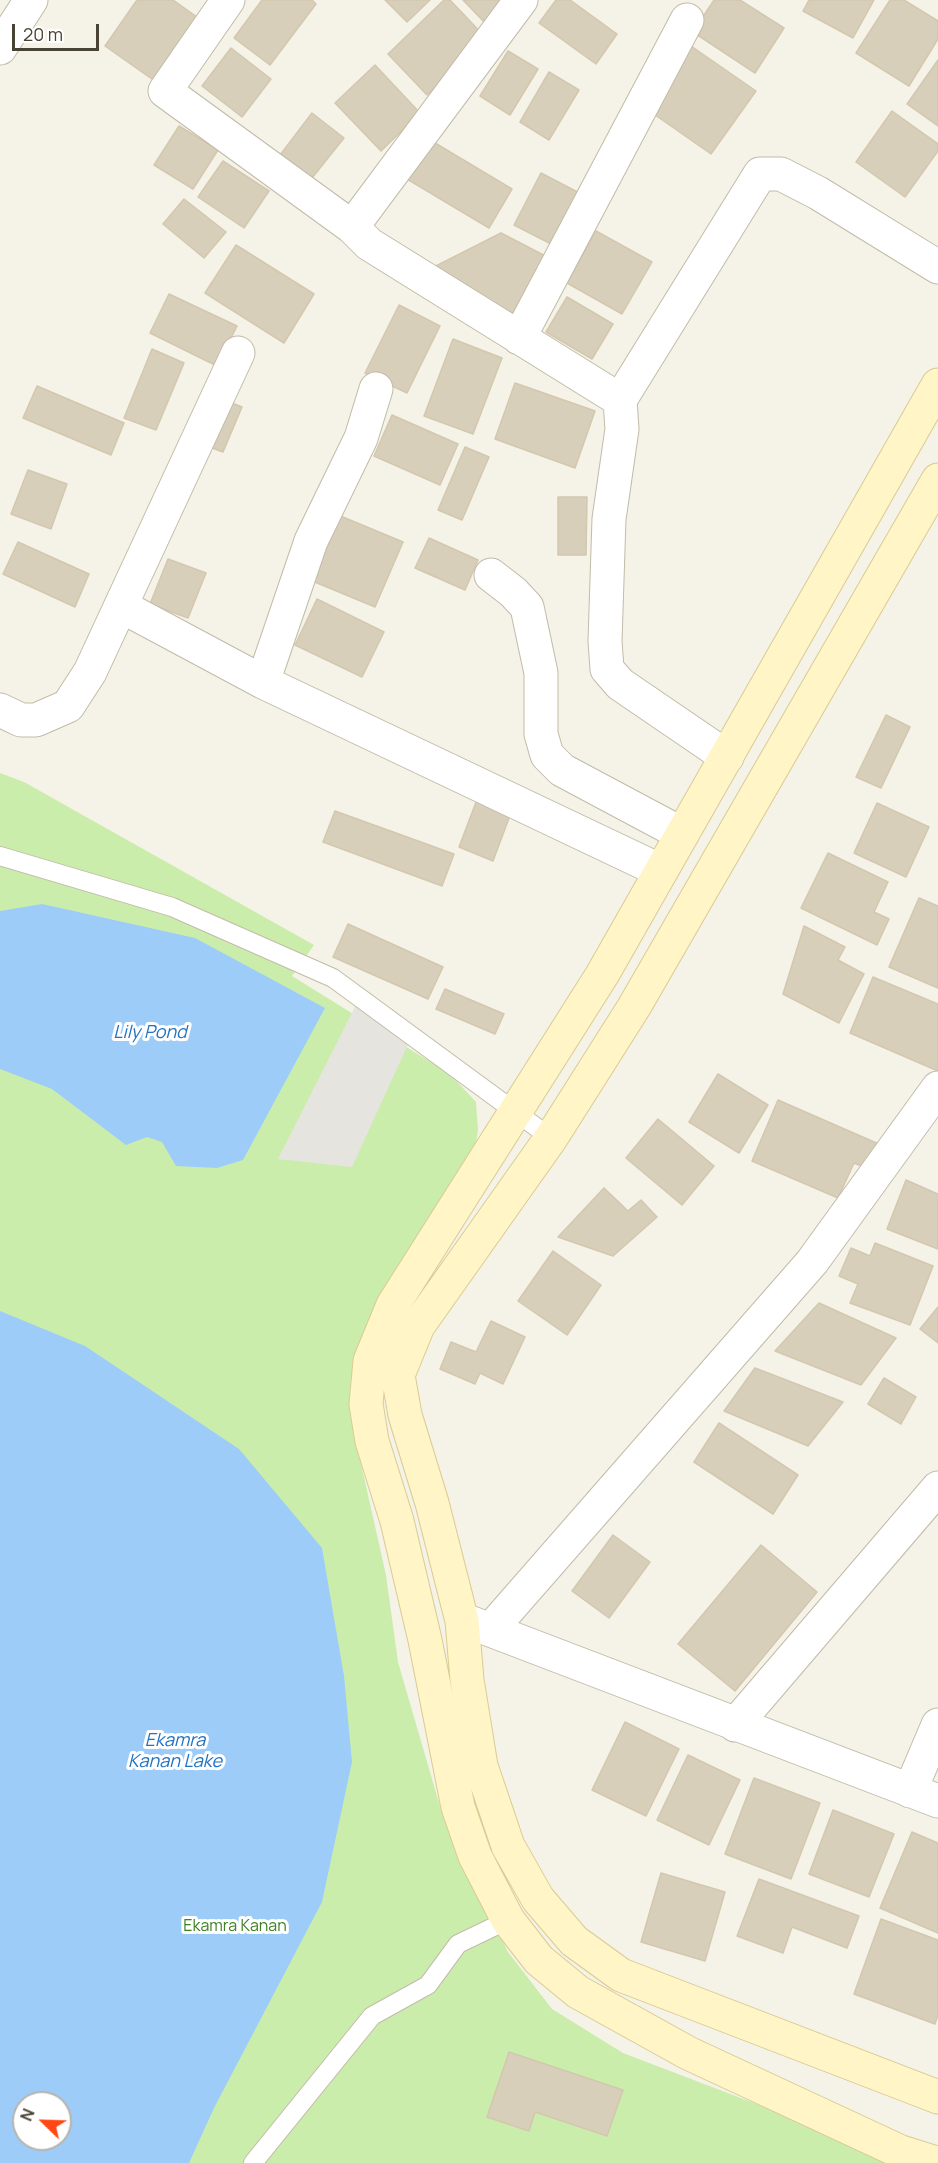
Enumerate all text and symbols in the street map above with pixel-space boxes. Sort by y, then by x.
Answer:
scale bar [15,12,102,50]
text: 20 m [23,22,63,46]
water label: Lily Pond [113,1022,187,1044]
water label: Ekamra Kanan Lake [128,1730,222,1772]
park label: Ekamra Kanan [183,1917,287,1937]
north arrow [12,2091,72,2151]
text: N [15,2105,40,2124]

